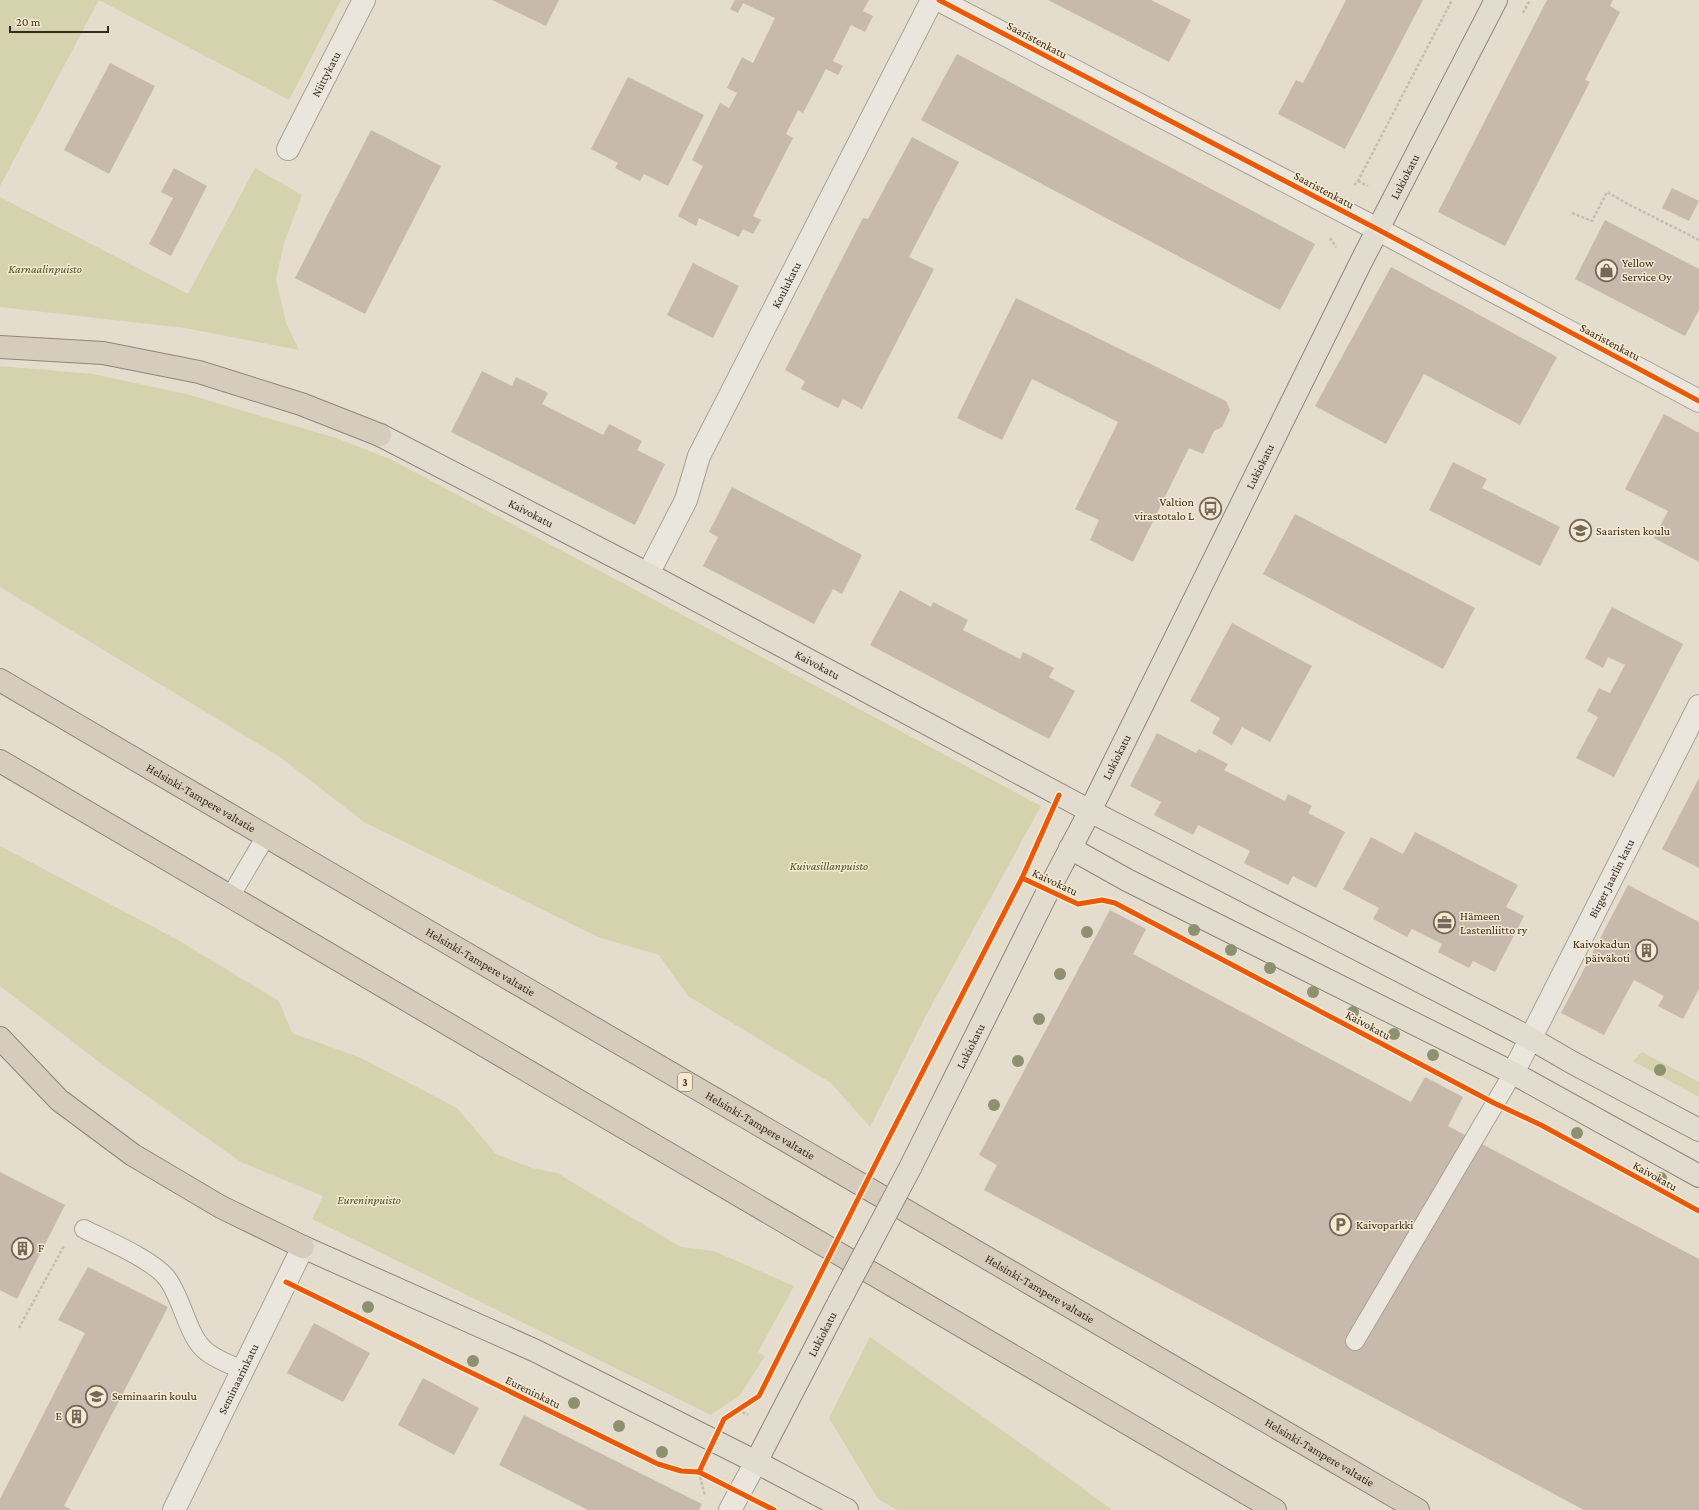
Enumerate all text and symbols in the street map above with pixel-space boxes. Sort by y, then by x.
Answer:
scale bar [10,8,108,34]
text: 20 m [16,15,41,29]
street label: Saaristenkatu [1005,18,1070,62]
street label: Niittykatu [309,49,344,99]
street label: Lukiokatu [1388,151,1423,202]
street label: Saaristenkatu [1292,168,1357,212]
place label: Yellow Service Oy [1622,256,1672,284]
shop icon: Yellow Service Oy [1594,257,1620,283]
street label: Koulukatu [769,259,804,311]
park label: Karnaalinpuisto [8,262,82,276]
street label: Saaristenkatu [1578,320,1643,364]
street label: Lukiokatu [1243,441,1277,491]
place label: Valtion virastotalo L [1133,495,1195,523]
street label: Kaivokatu [506,496,556,531]
bus stop icon: Valtion virastotalo L [1197,496,1223,522]
school or university icon: Saaristen koulu [1568,518,1594,544]
place label: Saaristen koulu [1596,524,1671,538]
street label: Kaivokatu [793,647,843,683]
street label: Lukiokatu [1100,732,1134,782]
street label: Helsinki-Tampere valtatie [144,760,258,835]
street label: Birger Jaarlin katu [1586,836,1638,920]
park label: Kuivasillanpuisto [790,859,868,873]
street label: Kaivokatu [1030,865,1080,899]
place label: Hämeen Lastenliitto ry [1460,909,1528,937]
office icon: Hämeen Lastenliitto ry [1432,910,1458,936]
street label: Helsinki-Tampere valtatie [423,924,538,999]
place label: Kaivokadun päiväkoti [1573,937,1631,965]
building icon: Kaivokadun päiväkoti [1633,938,1659,964]
street label: Kaivokatu [1343,1007,1393,1043]
street label: Lukiokatu [954,1021,988,1071]
road number: 3 [678,1073,692,1091]
street label: Helsinki-Tampere valtatie [703,1088,817,1163]
street label: Kaivokatu [1630,1158,1680,1194]
park label: Eureninpuisto [337,1193,401,1207]
parking icon: Kaivoparkki [1328,1212,1354,1238]
place label: Kaivoparkki [1356,1218,1413,1232]
building icon: F [9,1235,35,1261]
place label: F [38,1241,44,1255]
street label: Helsinki-Tampere valtatie [983,1252,1097,1326]
street label: Lukiokatu [805,1309,840,1359]
street label: Seminaarinkatu [215,1341,262,1416]
street label: Eureninkatu [503,1373,563,1412]
school or university icon: Seminaarin koulu [84,1383,110,1409]
place label: Seminaarin koulu [112,1389,197,1403]
building icon: E [64,1403,90,1429]
place label: E [55,1409,62,1423]
street label: Helsinki-Tampere valtatie [1262,1415,1377,1490]

